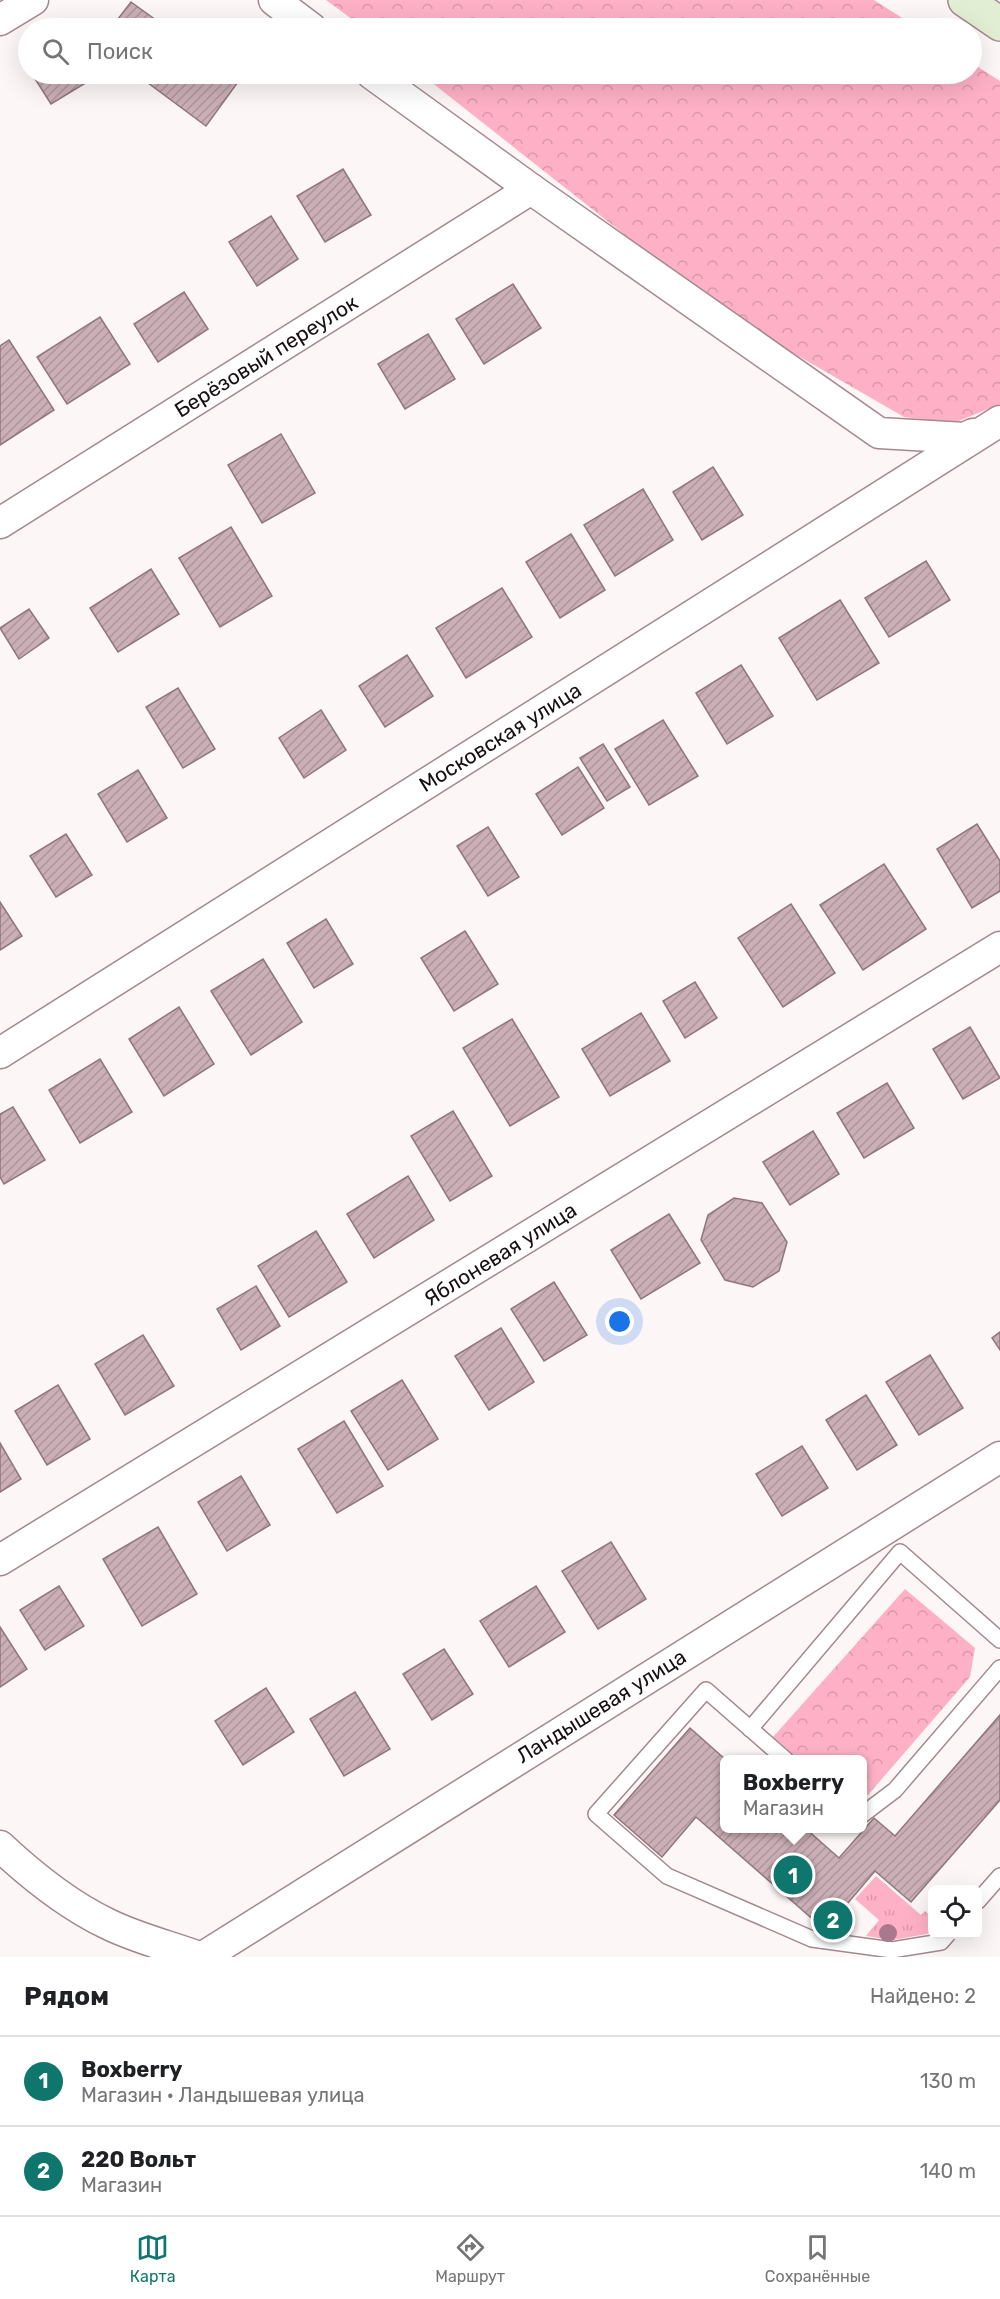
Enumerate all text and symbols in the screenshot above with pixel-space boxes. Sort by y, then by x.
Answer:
search box [18,18,982,84]
icon: search [39,35,72,68]
text: Поиск [87,38,153,65]
street label: Берёзовый переулок [170,289,362,423]
street label: Московская улица [414,677,586,797]
street label: Яблоневая улица [419,1197,581,1311]
your location [605,1307,634,1336]
street label: Ландышевая улица [512,1644,690,1768]
popup [720,1755,867,1833]
text: Boxberry [743,1769,844,1796]
text: Магазин [743,1796,824,1820]
pin: 1 [774,1852,812,1898]
map controls [928,1885,982,1939]
button: locate [928,1885,982,1939]
pin: 2 [814,1898,852,1942]
text: Рядом [24,1981,109,2012]
text: Найдено: 2 [870,1984,976,2008]
text: Boxberry [81,2056,183,2083]
text: 1 [39,2069,48,2093]
text: 130 m [920,2069,976,2093]
text: Магазин · Ландышевая улица [81,2083,365,2107]
text: 220 Вольт [81,2146,196,2173]
text: 2 [37,2159,50,2183]
text: 140 m [920,2159,976,2183]
text: Магазин [81,2173,162,2197]
tab: Карта [130,2231,176,2286]
tab: Маршрут [435,2231,505,2286]
tab: Сохранённые [765,2231,870,2286]

